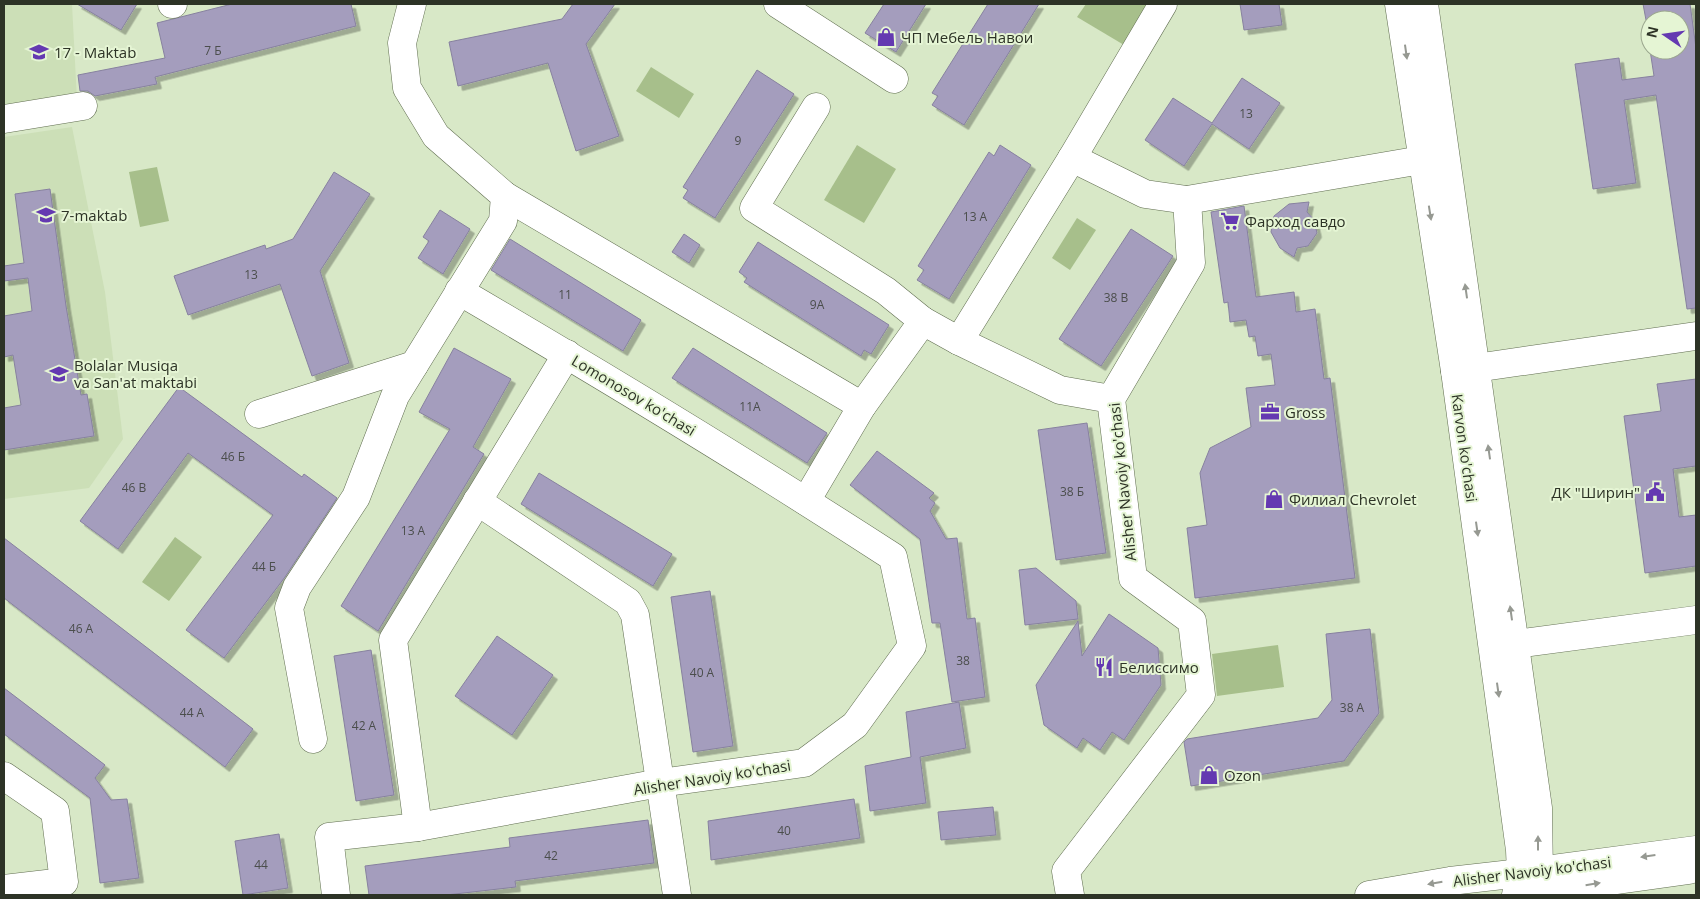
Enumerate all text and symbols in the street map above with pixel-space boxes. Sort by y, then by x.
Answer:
north arrow [1640,10,1690,60]
text: N [1641,24,1662,40]
shop icon: ЧП Мебель Навои [875,26,897,48]
place label: ЧП Мебель Навои [901,27,1033,47]
school or university icon: 17 - Maktab [28,41,50,63]
place label: 17 - Maktab [54,42,136,62]
house number: 7 Б [204,42,222,59]
one-way arrow [1403,44,1411,60]
house number: 13 [1239,105,1253,122]
house number: 9 [735,132,742,149]
school or university icon: 7-maktab [35,204,57,226]
place label: 7-maktab [61,205,127,225]
one-way arrow [1427,205,1435,221]
house number: 13 А [963,208,988,225]
supermarket icon: Фарход савдо [1219,210,1241,232]
place label: Фарход савдо [1245,211,1346,231]
house number: 13 [244,266,258,283]
one-way arrow [1462,283,1470,299]
house number: 11 [558,286,572,303]
house number: 38 В [1104,289,1129,306]
house number: 9А [810,296,825,313]
street label: Lomonosov ko'chasi [568,350,700,440]
place label: Bolalar Musiqa va San'at maktabi [74,355,197,392]
school or university icon: Bolalar Musiqa va San'at maktabi [48,363,70,385]
street label: Karvon ko'chasi [1448,393,1482,503]
house number: 11А [739,398,761,415]
office icon: Gross [1259,401,1281,423]
street label: Alisher Navoiy ko'chasi [1104,402,1140,562]
place label: Gross [1285,402,1325,422]
one-way arrow [1484,443,1492,459]
house number: 46 Б [221,448,245,465]
house number: 46 В [122,479,147,496]
public building icon: ДК "Ширин" [1644,481,1666,503]
place label: ДК "Ширин" [1552,482,1640,502]
house number: 38 Б [1060,483,1084,500]
shop icon: Филиал Chevrolet [1263,488,1285,510]
place label: Филиал Chevrolet [1289,489,1417,509]
house number: 13 А [401,522,426,539]
one-way arrow [1473,522,1481,538]
house number: 44 Б [252,558,276,575]
one-way arrow [1507,604,1515,620]
house number: 46 А [69,620,94,637]
house number: 38 [956,652,970,669]
restaurant icon: Белиссимо [1093,656,1115,678]
place label: Белиссимо [1119,657,1199,677]
house number: 40 А [690,664,715,681]
one-way arrow [1494,683,1502,699]
house number: 38 А [1340,699,1365,716]
house number: 44 А [180,704,205,721]
house number: 42 А [352,717,377,734]
street label: Alisher Navoiy ko'chasi [632,755,792,799]
shop icon: Ozon [1198,764,1220,786]
place label: Ozon [1224,765,1261,785]
house number: 40 [777,822,791,839]
one-way arrow [1534,835,1542,851]
house number: 42 [544,847,558,864]
street label: Alisher Navoiy ko'chasi [1452,851,1612,891]
one-way arrow [1640,853,1656,861]
house number: 44 [254,856,268,873]
one-way arrow [1426,880,1442,888]
one-way arrow [1585,880,1601,888]

